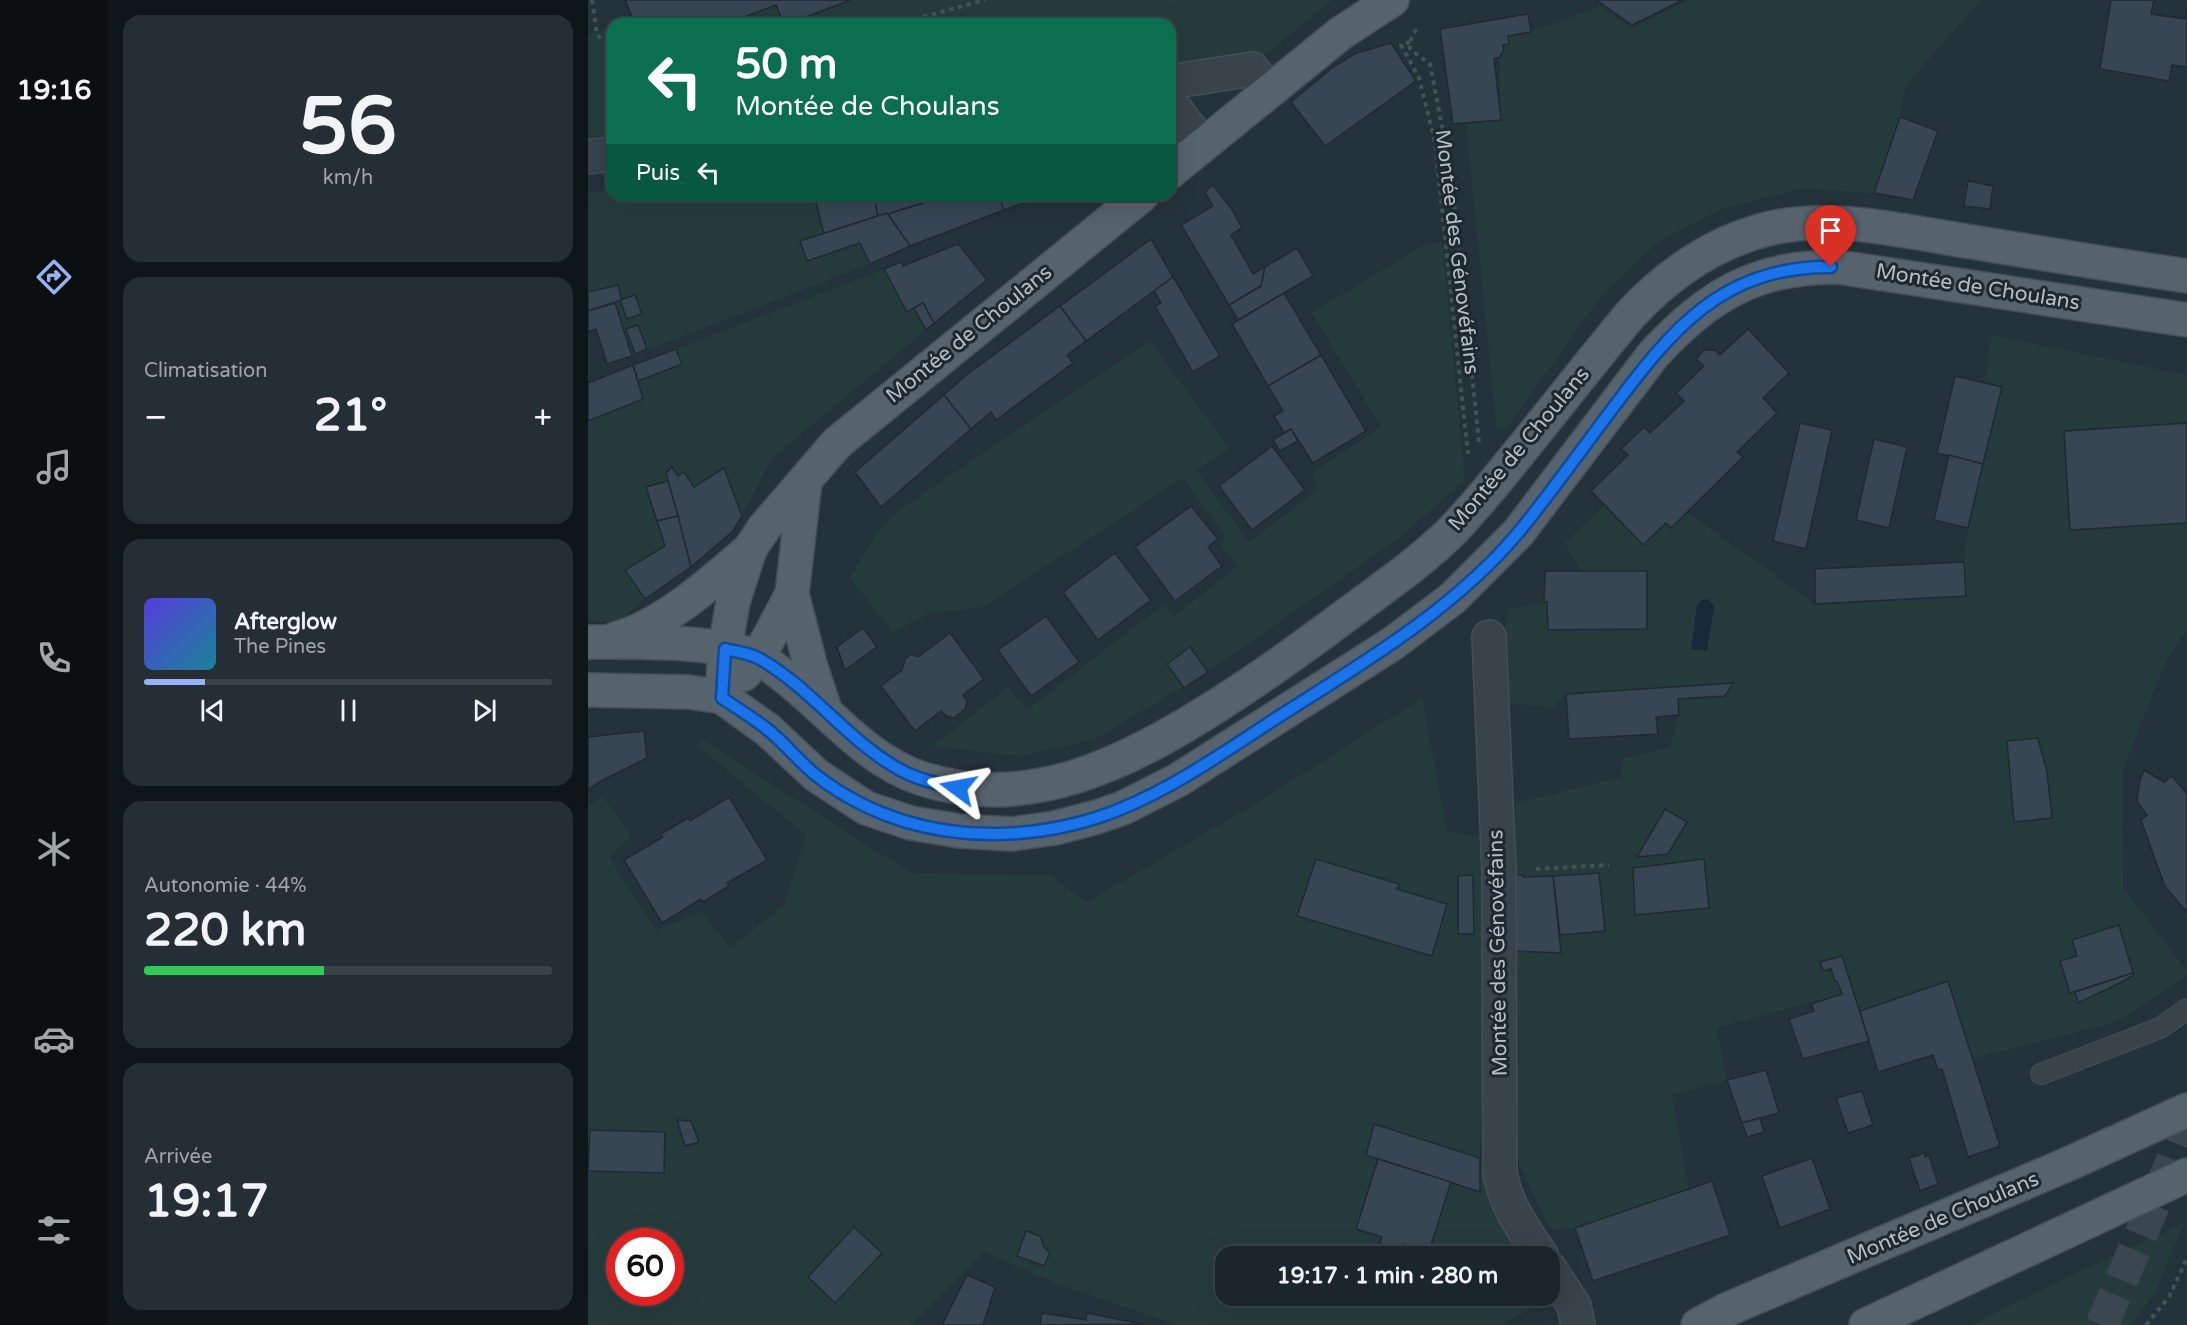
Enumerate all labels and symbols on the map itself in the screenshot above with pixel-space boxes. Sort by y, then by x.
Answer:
street label: Montée des Génovéfains [1430,128,1484,376]
pin [1805,205,1856,267]
street label: Montée de Choulans [1874,259,2082,315]
street label: Montée de Choulans [881,260,1057,408]
street label: Montée de Choulans [1443,362,1595,536]
position arrow [926,756,990,820]
street label: Montée des Génovéfains [1483,829,1513,1077]
street label: Montée de Choulans [1843,1166,2043,1270]
speed limit sign: 60 [606,1228,684,1306]

